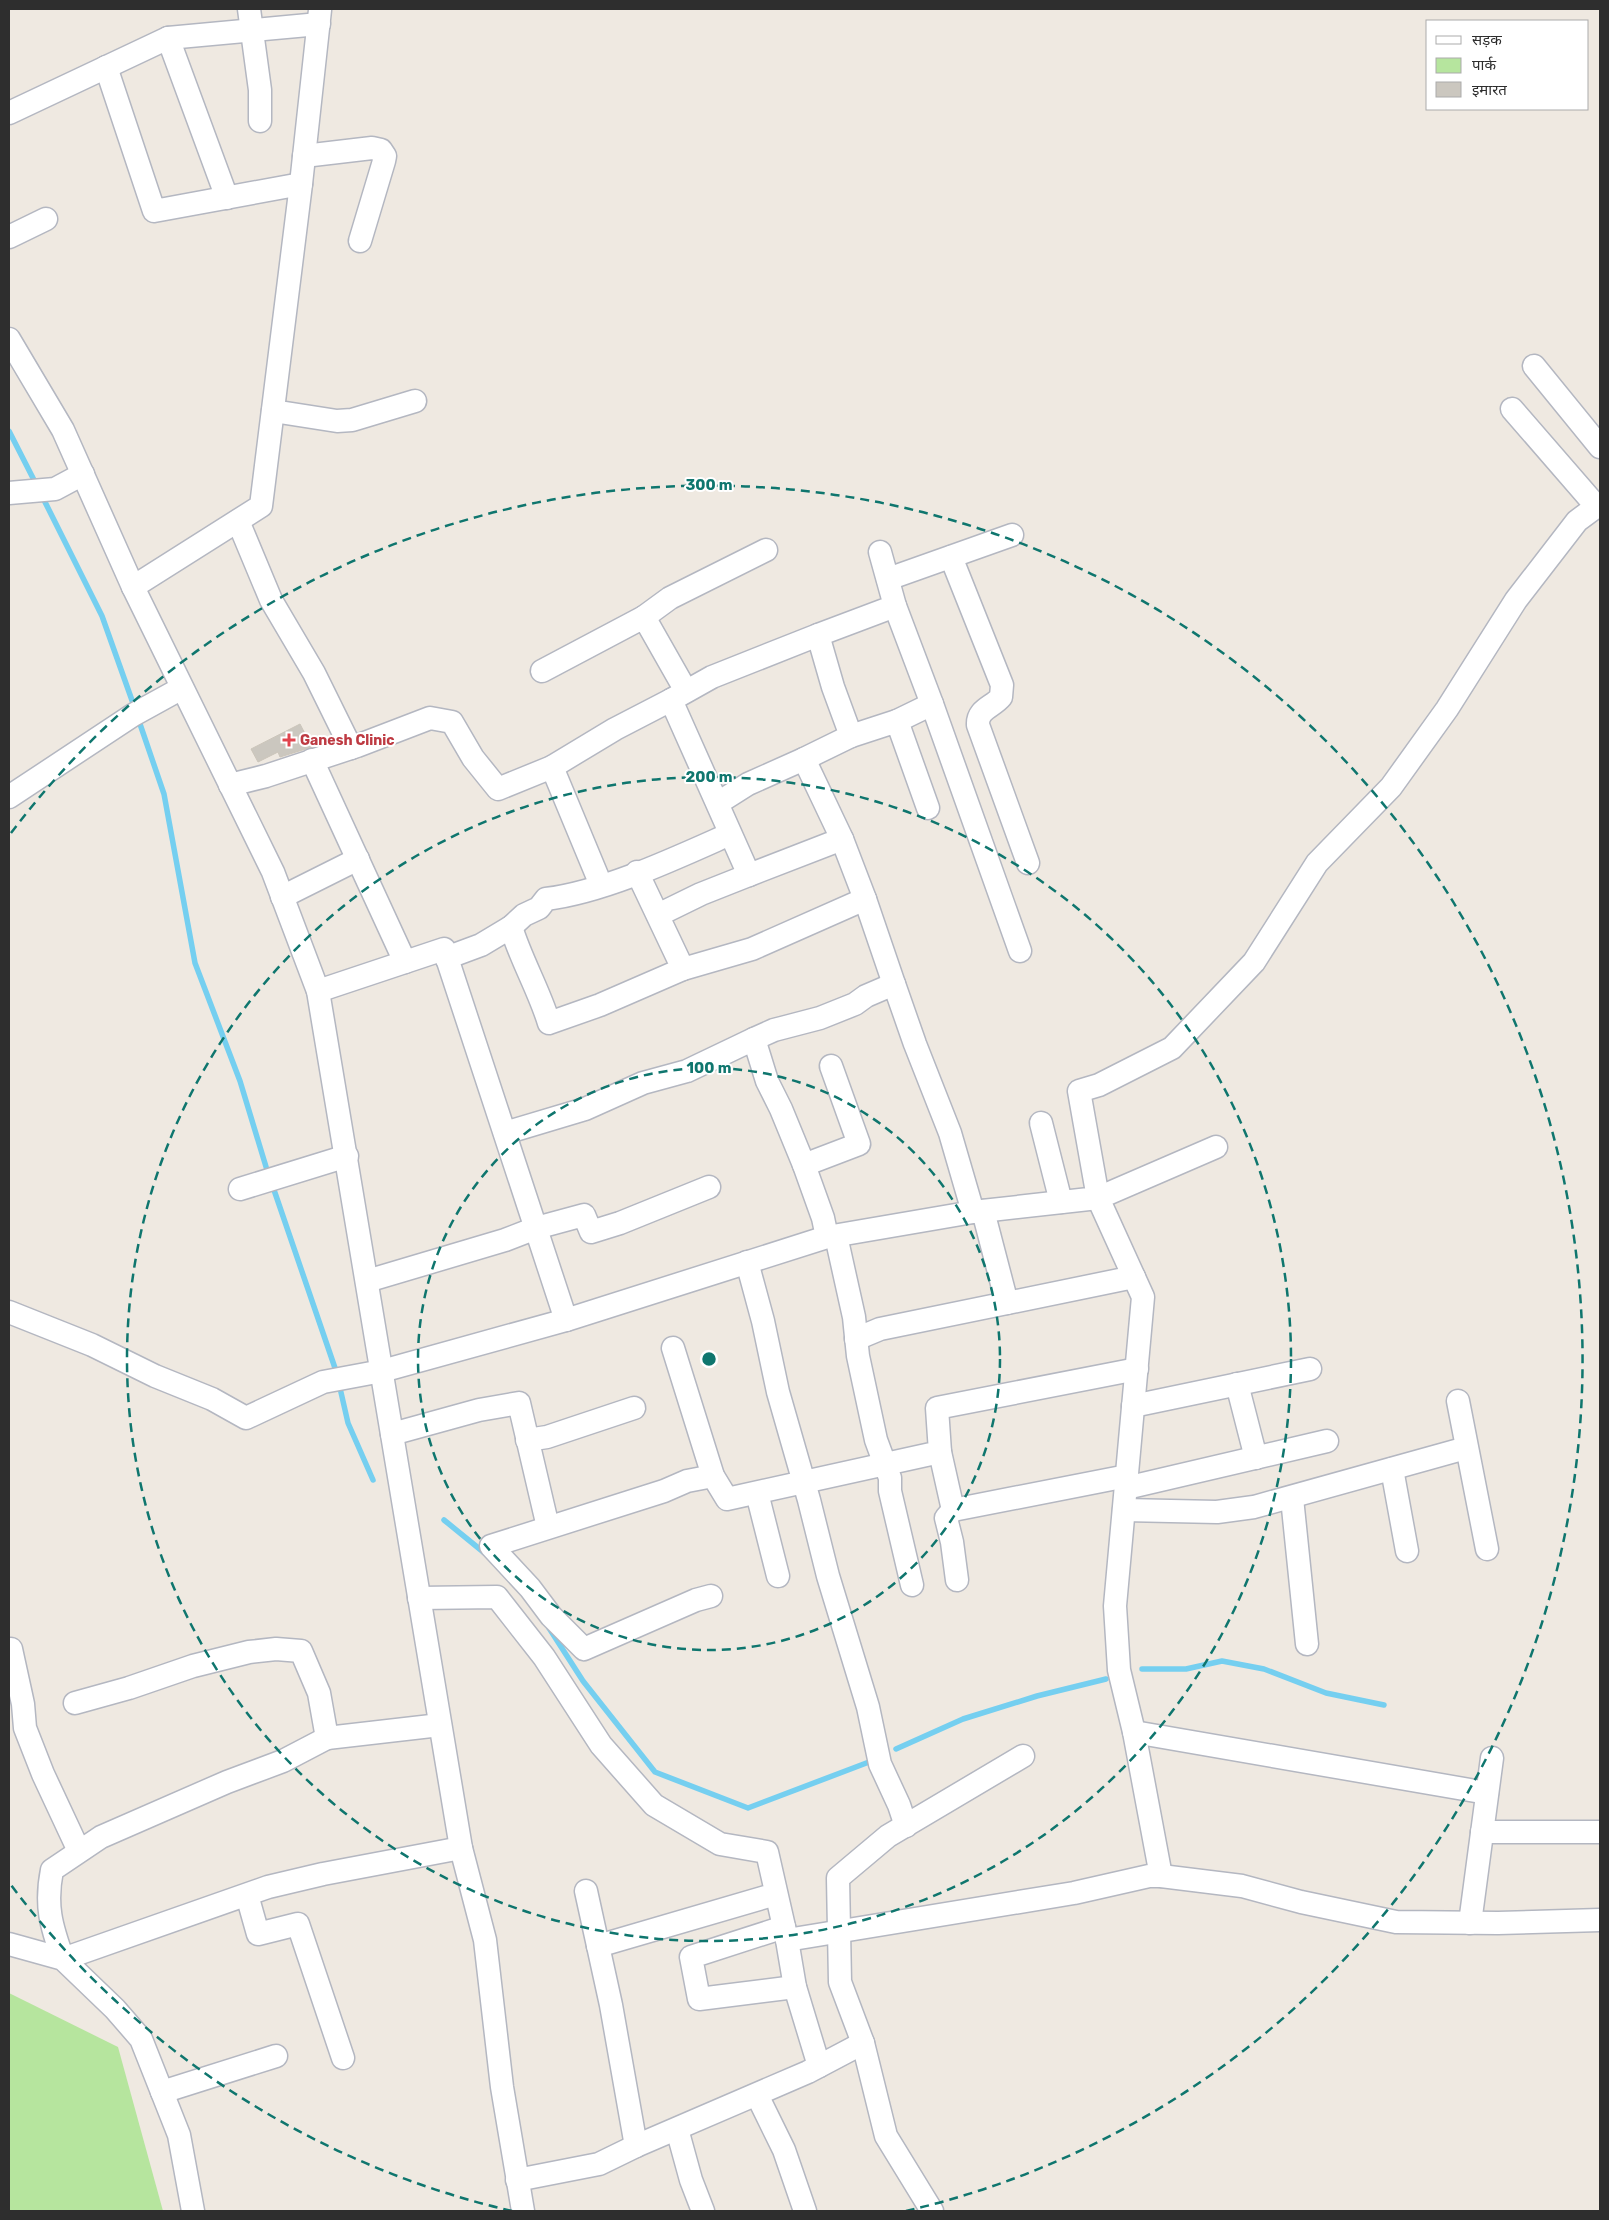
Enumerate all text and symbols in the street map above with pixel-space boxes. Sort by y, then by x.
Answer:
legend [1426,20,1589,110]
text: सड़क [1472,31,1502,49]
text: पार्क [1472,56,1496,74]
text: इमारत [1472,81,1507,99]
text: 300 m [685,476,733,494]
place label: Ganesh Clinic [300,732,395,749]
marker: Ganesh Clinic [282,733,296,747]
text: 200 m [685,768,733,786]
text: 100 m [687,1059,731,1077]
centre of rings [700,1350,718,1368]

